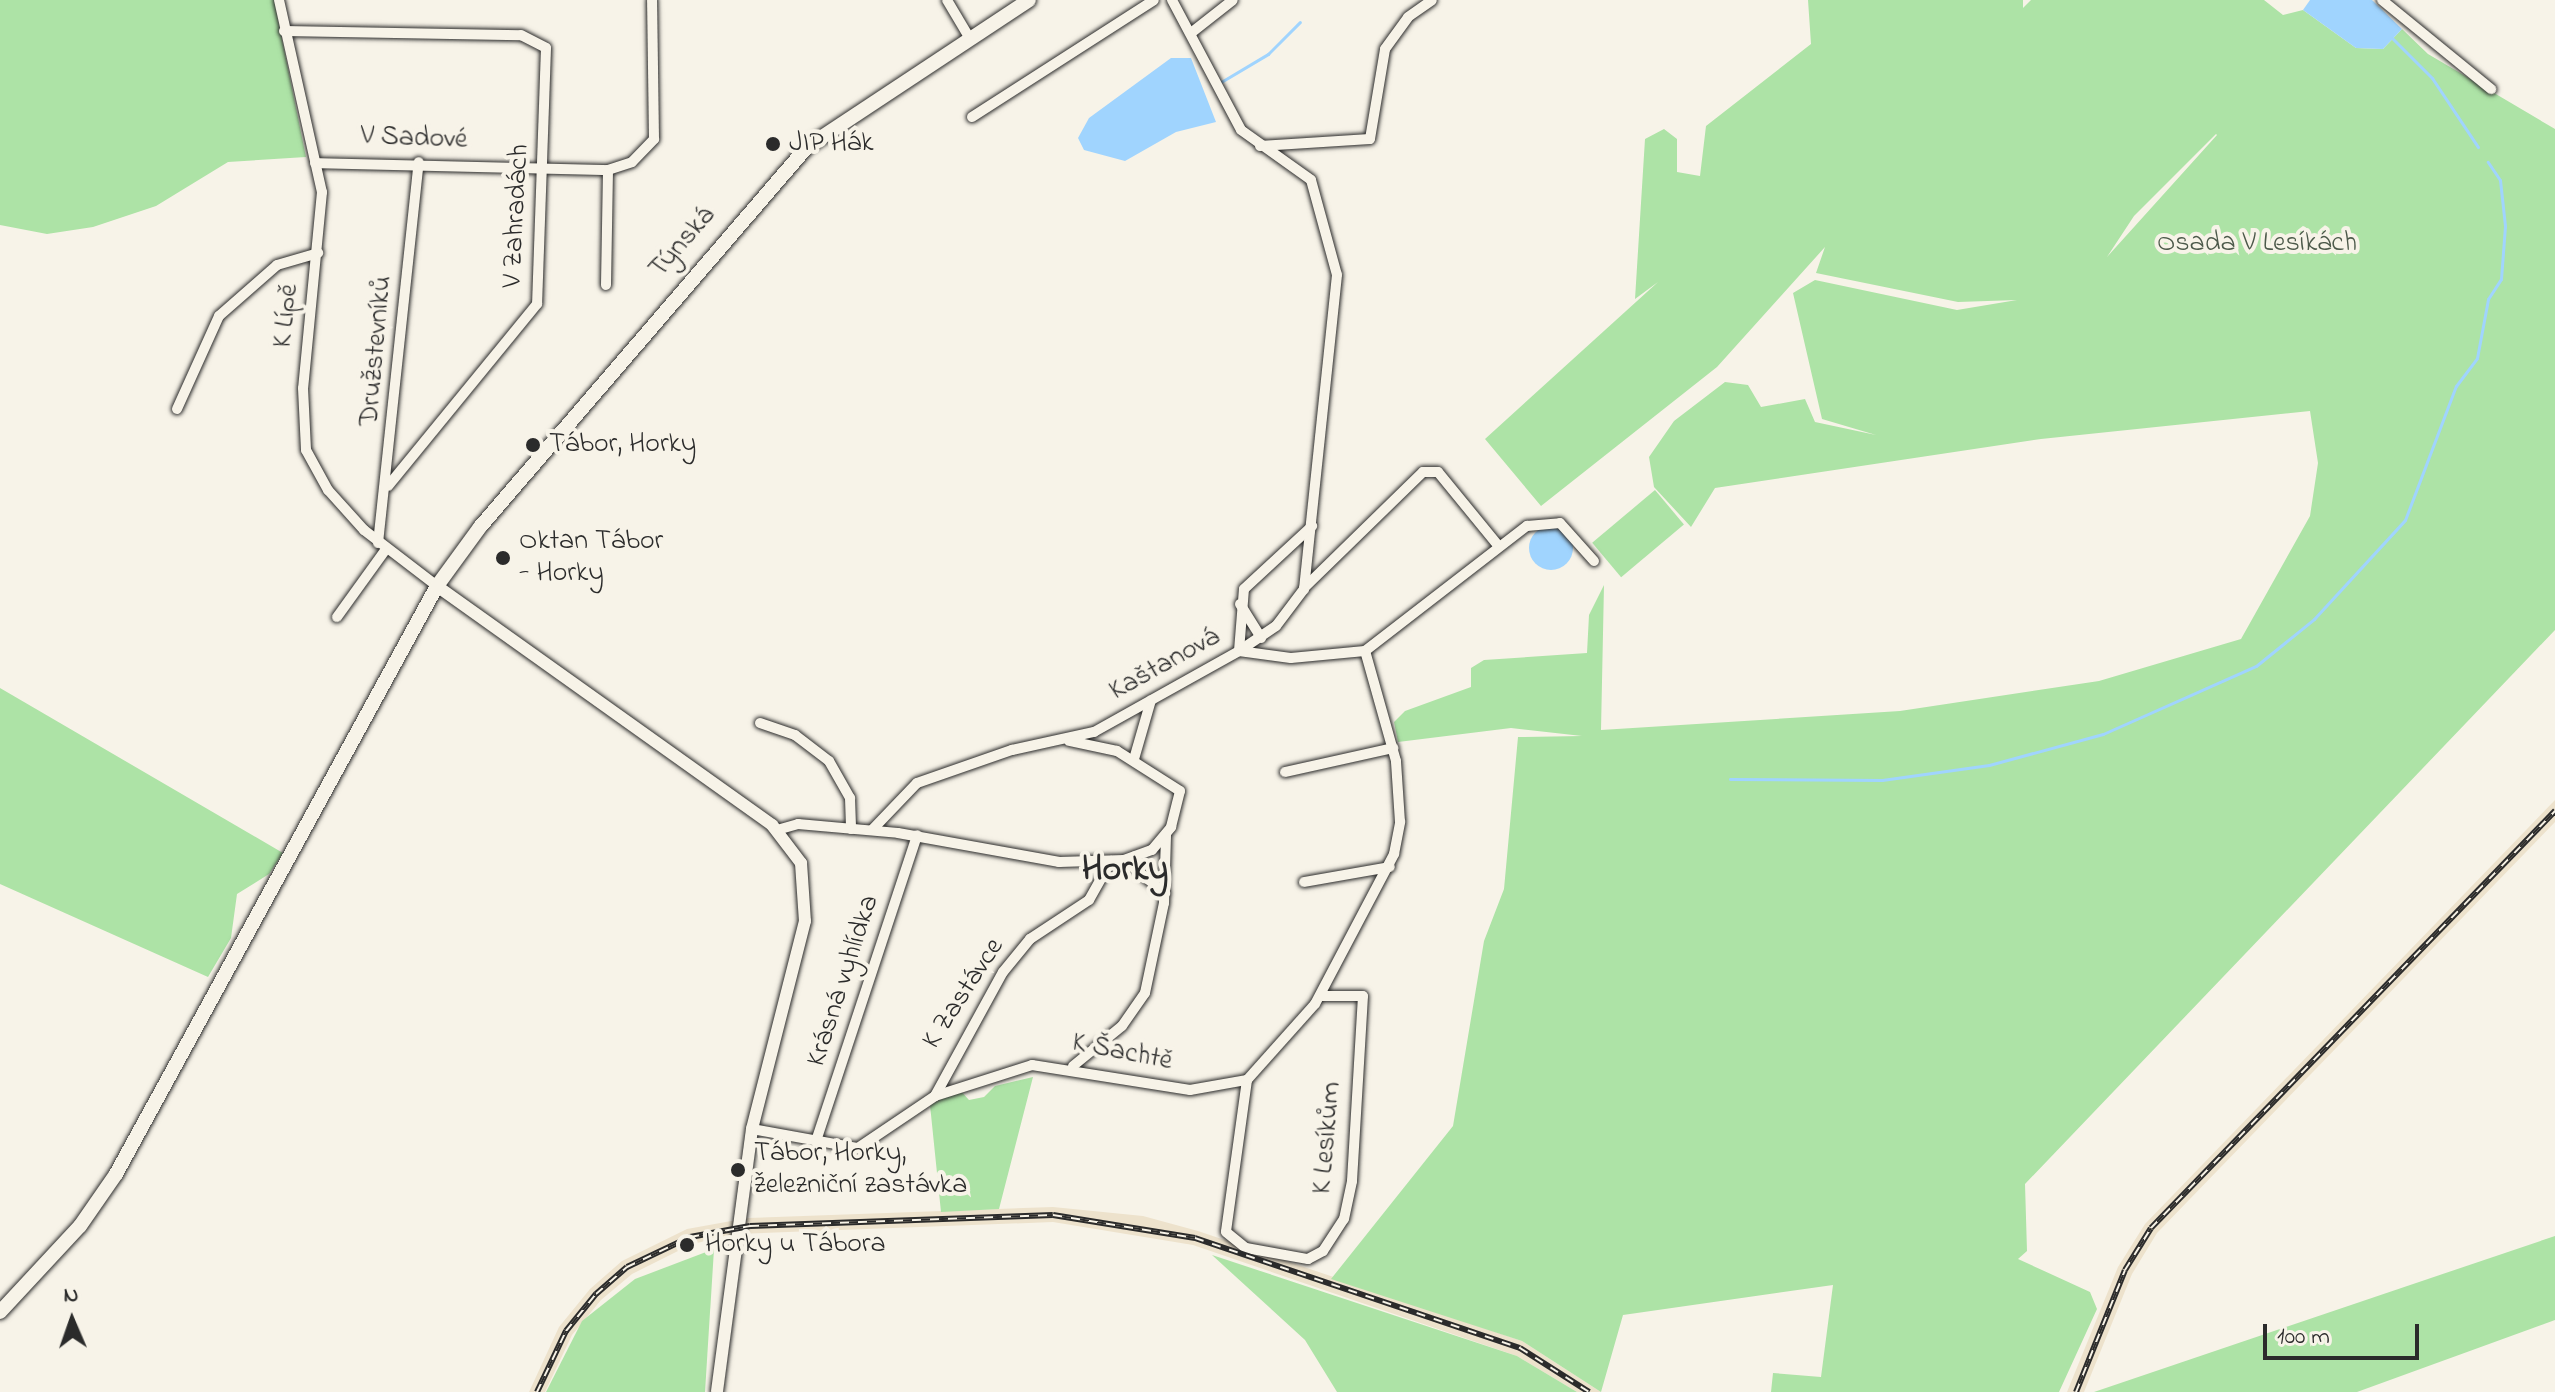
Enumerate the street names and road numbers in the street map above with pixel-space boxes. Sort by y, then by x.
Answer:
street label: V Sadové [360,120,468,158]
street label: V Zahradách [496,143,538,289]
street label: Týnská [643,200,723,286]
street label: Družstevníků [354,274,400,428]
street label: K Lípě [267,283,307,349]
street label: Kaštanová [1104,621,1226,709]
street label: Krásná vyhlídka [800,891,888,1071]
street label: K Zastávce [916,932,1012,1056]
street label: K Šachtě [1069,1027,1175,1079]
street label: K Lesíkům [1306,1080,1350,1196]

